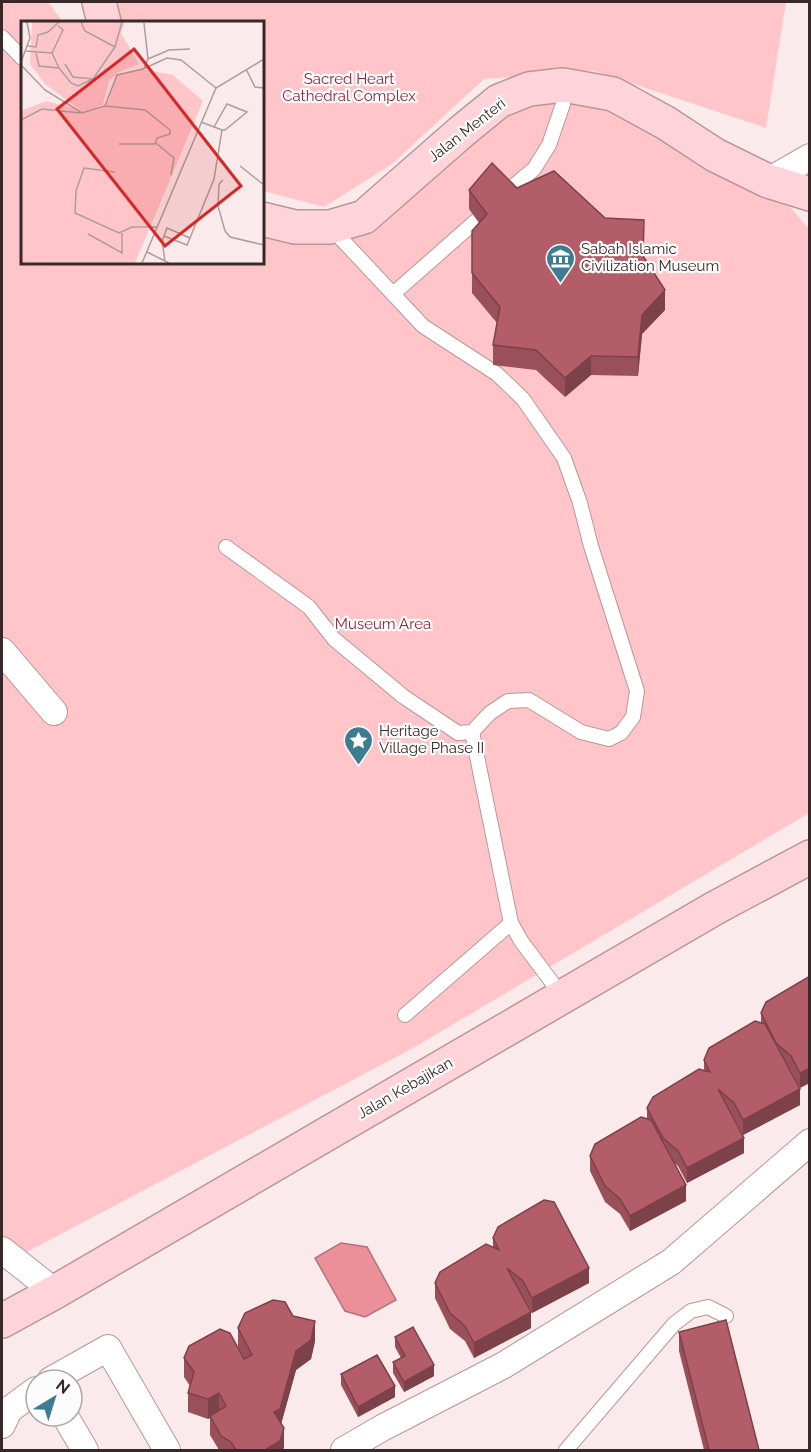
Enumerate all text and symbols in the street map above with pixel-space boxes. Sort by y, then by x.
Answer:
inset map [21,21,264,264]
park label: Sacred Heart Cathedral Complex [282,70,416,105]
street label: Jalan Menteri [425,94,509,166]
place label: Sabah Islamic Civilization Museum [581,240,719,275]
museum icon: Sabah Islamic Civilization Museum [544,242,576,284]
park label: Museum Area [335,615,431,633]
place label: Heritage Village Phase II [379,722,484,757]
place icon: Heritage Village Phase II [342,724,374,766]
street label: Jalan Kebajikan [354,1053,456,1123]
north arrow [24,1368,84,1428]
text: N [52,1375,74,1398]

